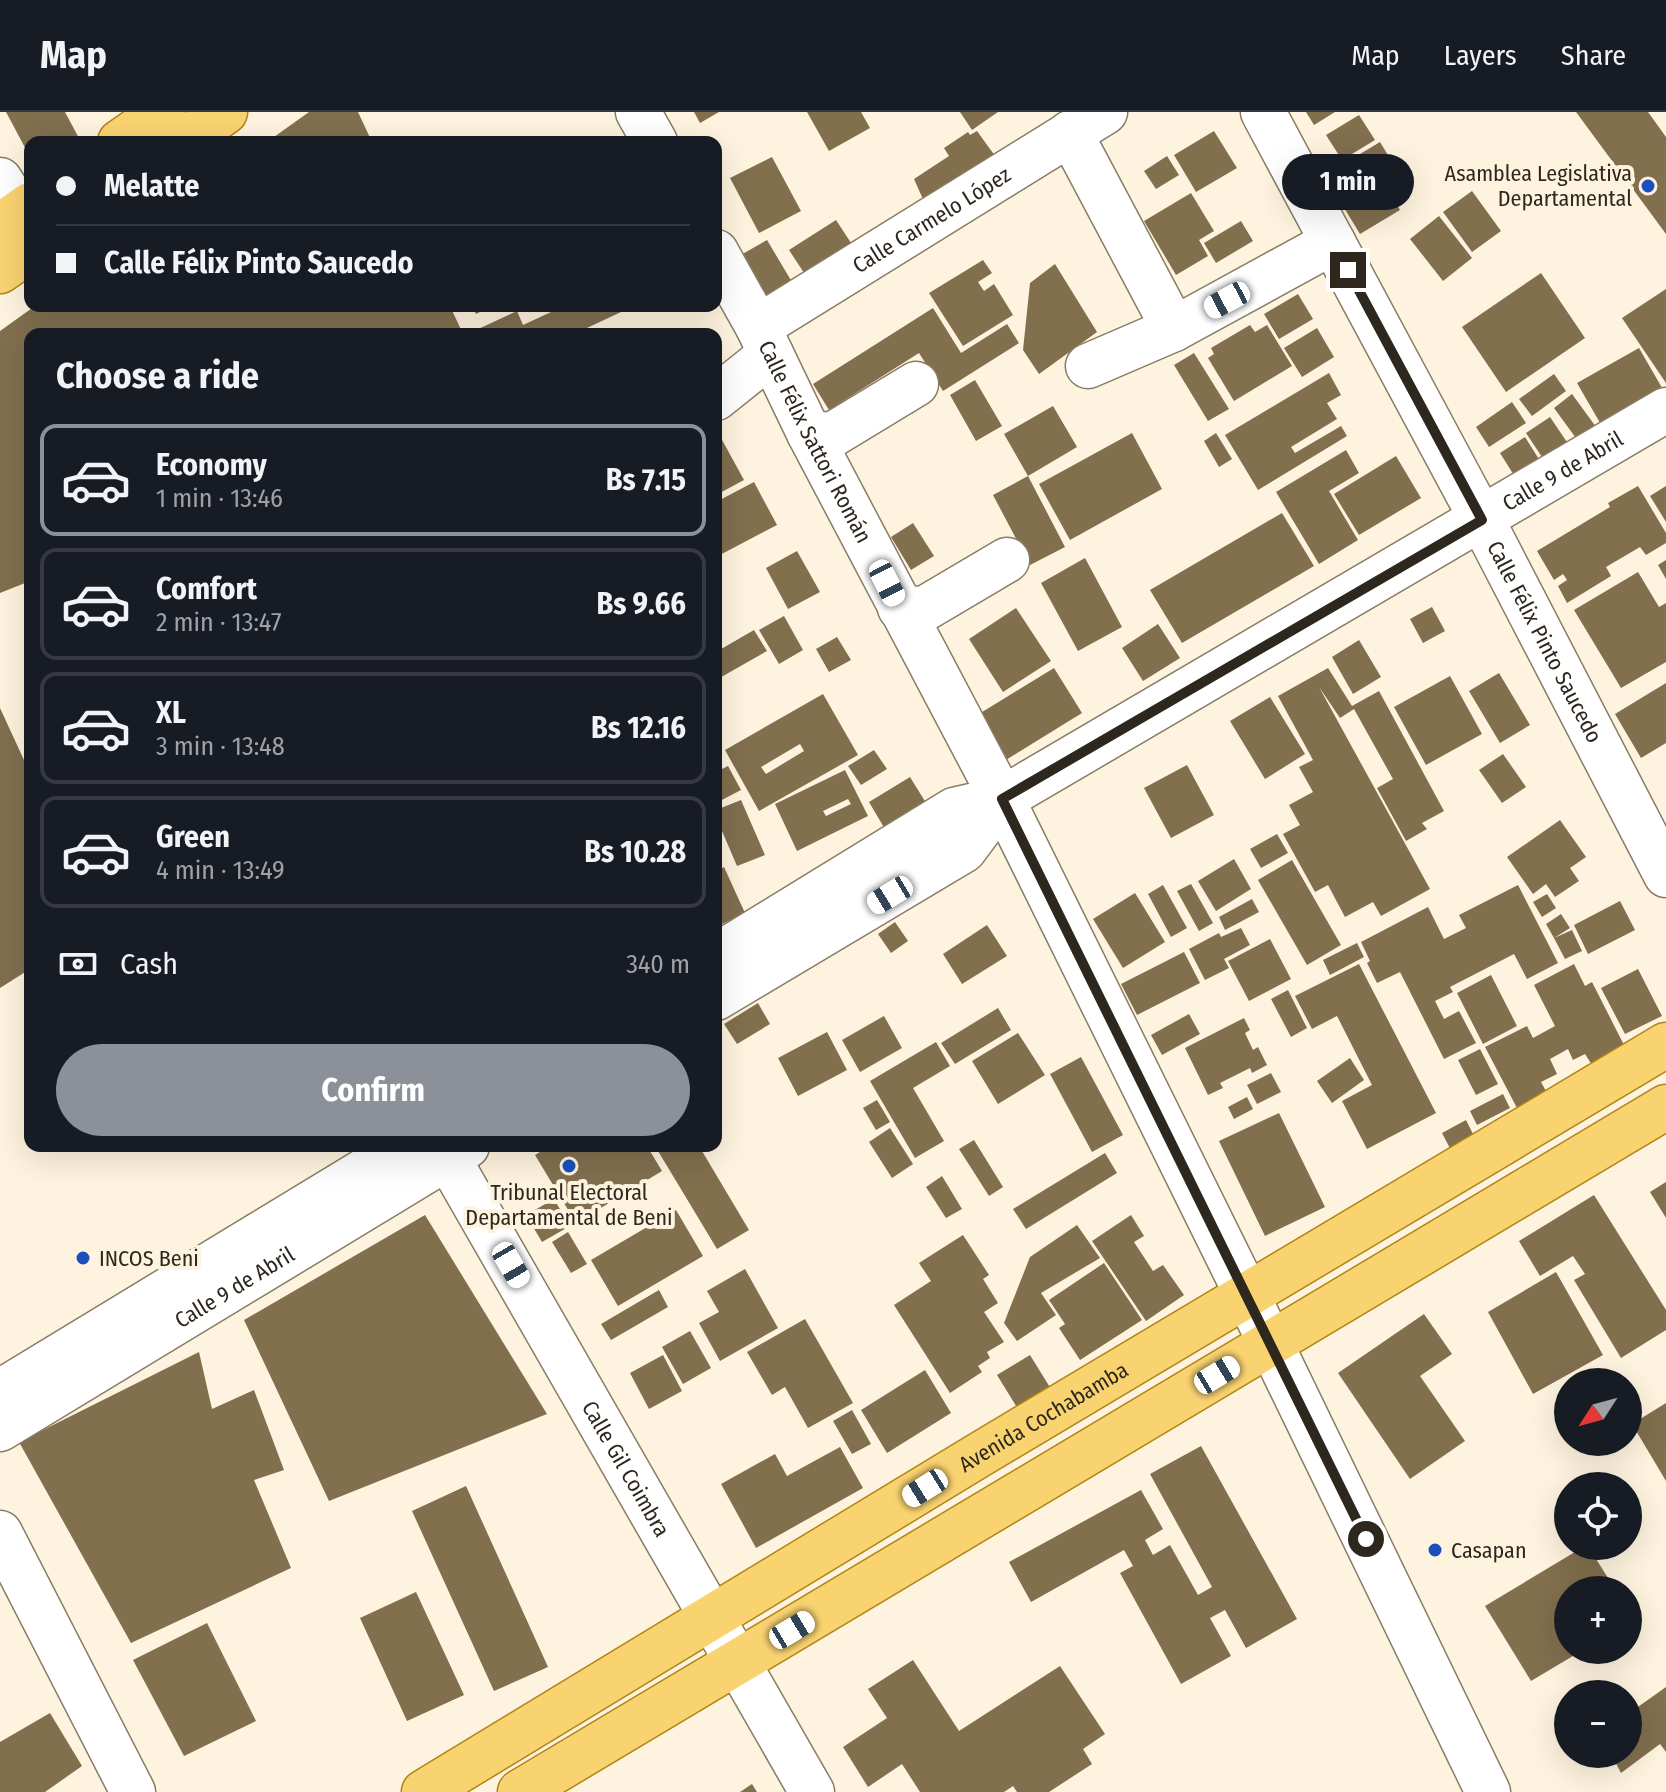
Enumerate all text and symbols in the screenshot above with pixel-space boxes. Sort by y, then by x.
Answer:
text: Map [40,32,107,78]
text: Map [1351,39,1400,72]
text: Layers [1444,39,1517,72]
text: Share [1561,39,1626,72]
callout: 1 min [1282,154,1414,210]
street label: Calle Carmelo López [847,160,1016,279]
place label: Asamblea Legislativa Departamental [1445,160,1632,212]
text: 1 min [1320,166,1376,197]
text: Melatte [104,168,200,204]
marker: Asamblea Legislativa Departamental [1639,177,1657,195]
text: Calle Félix Pinto Saucedo [104,245,414,281]
route end [1330,252,1366,288]
car [1200,278,1254,322]
street label: Calle Félix Sattori Román [753,336,878,547]
text: Choose a ride [56,354,259,398]
street label: Calle 9 de Abril [1497,425,1628,516]
icon: car [60,444,132,516]
text: Economy [156,447,267,483]
text: Bs 7.15 [606,462,686,498]
text: 1 min · 13:46 [156,483,283,514]
street label: Calle Félix Pinto Saucedo [1482,536,1608,747]
car [865,556,909,610]
icon: car [60,568,132,640]
text: Comfort [156,571,257,607]
text: Bs 9.66 [596,586,686,622]
text: 2 min · 13:47 [156,607,281,638]
icon: car [60,692,132,764]
text: XL [156,695,186,731]
text: Bs 12.16 [591,710,686,746]
text: 3 min · 13:48 [156,731,285,762]
icon: car [60,816,132,888]
text: Green [156,819,230,855]
text: Bs 10.28 [584,834,686,870]
text: 4 min · 13:49 [156,855,285,886]
car [863,872,917,918]
icon: cash [56,942,100,986]
text: Cash [120,946,178,982]
text: 340 m [626,949,690,980]
button: Confirm [56,1044,690,1136]
marker: Tribunal Electoral Departamental de Beni [560,1157,578,1175]
place label: Tribunal Electoral Departamental de Beni [465,1179,673,1231]
car [489,1238,533,1292]
street label: Calle 9 de Abril [170,1240,299,1334]
place label: INCOS Beni [99,1245,199,1272]
marker: INCOS Beni [74,1249,92,1267]
car [1190,1352,1244,1398]
street label: Avenida Cochabamba [953,1356,1133,1478]
north arrow [1554,1368,1642,1456]
map controls [1554,1368,1642,1768]
street label: Calle Gil Coimbra [577,1396,676,1541]
car [898,1465,952,1511]
button: locate [1554,1472,1642,1560]
route start [1348,1521,1384,1557]
place label: Casapan [1451,1537,1526,1564]
marker: Casapan [1426,1541,1444,1559]
button: + [1554,1576,1642,1664]
car [765,1607,819,1653]
button: − [1554,1680,1642,1768]

